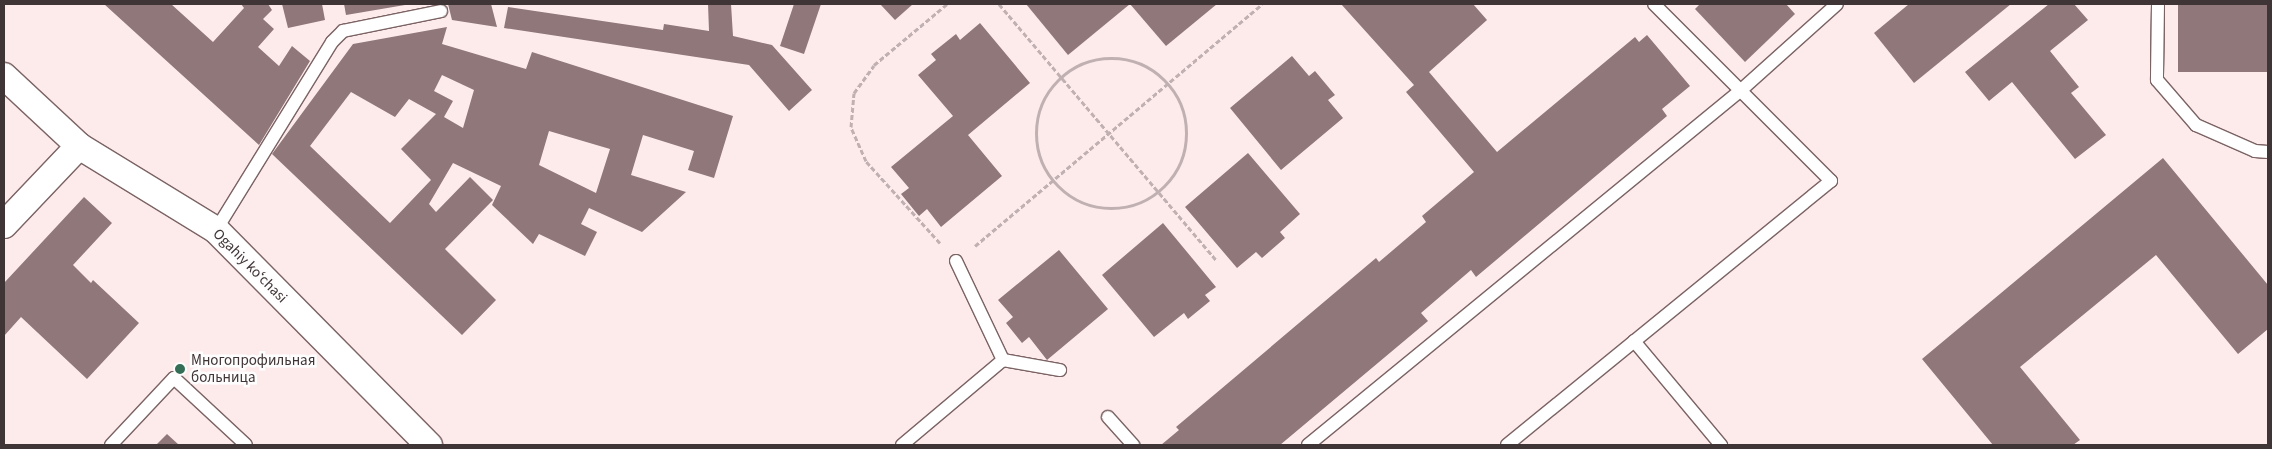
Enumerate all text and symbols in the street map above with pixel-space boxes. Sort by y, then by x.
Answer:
street label: Ogahiy koʻchasi [209,225,291,307]
place label: Многопрофильная больница [191,351,315,386]
marker: Многопрофильная больница [173,362,187,376]

